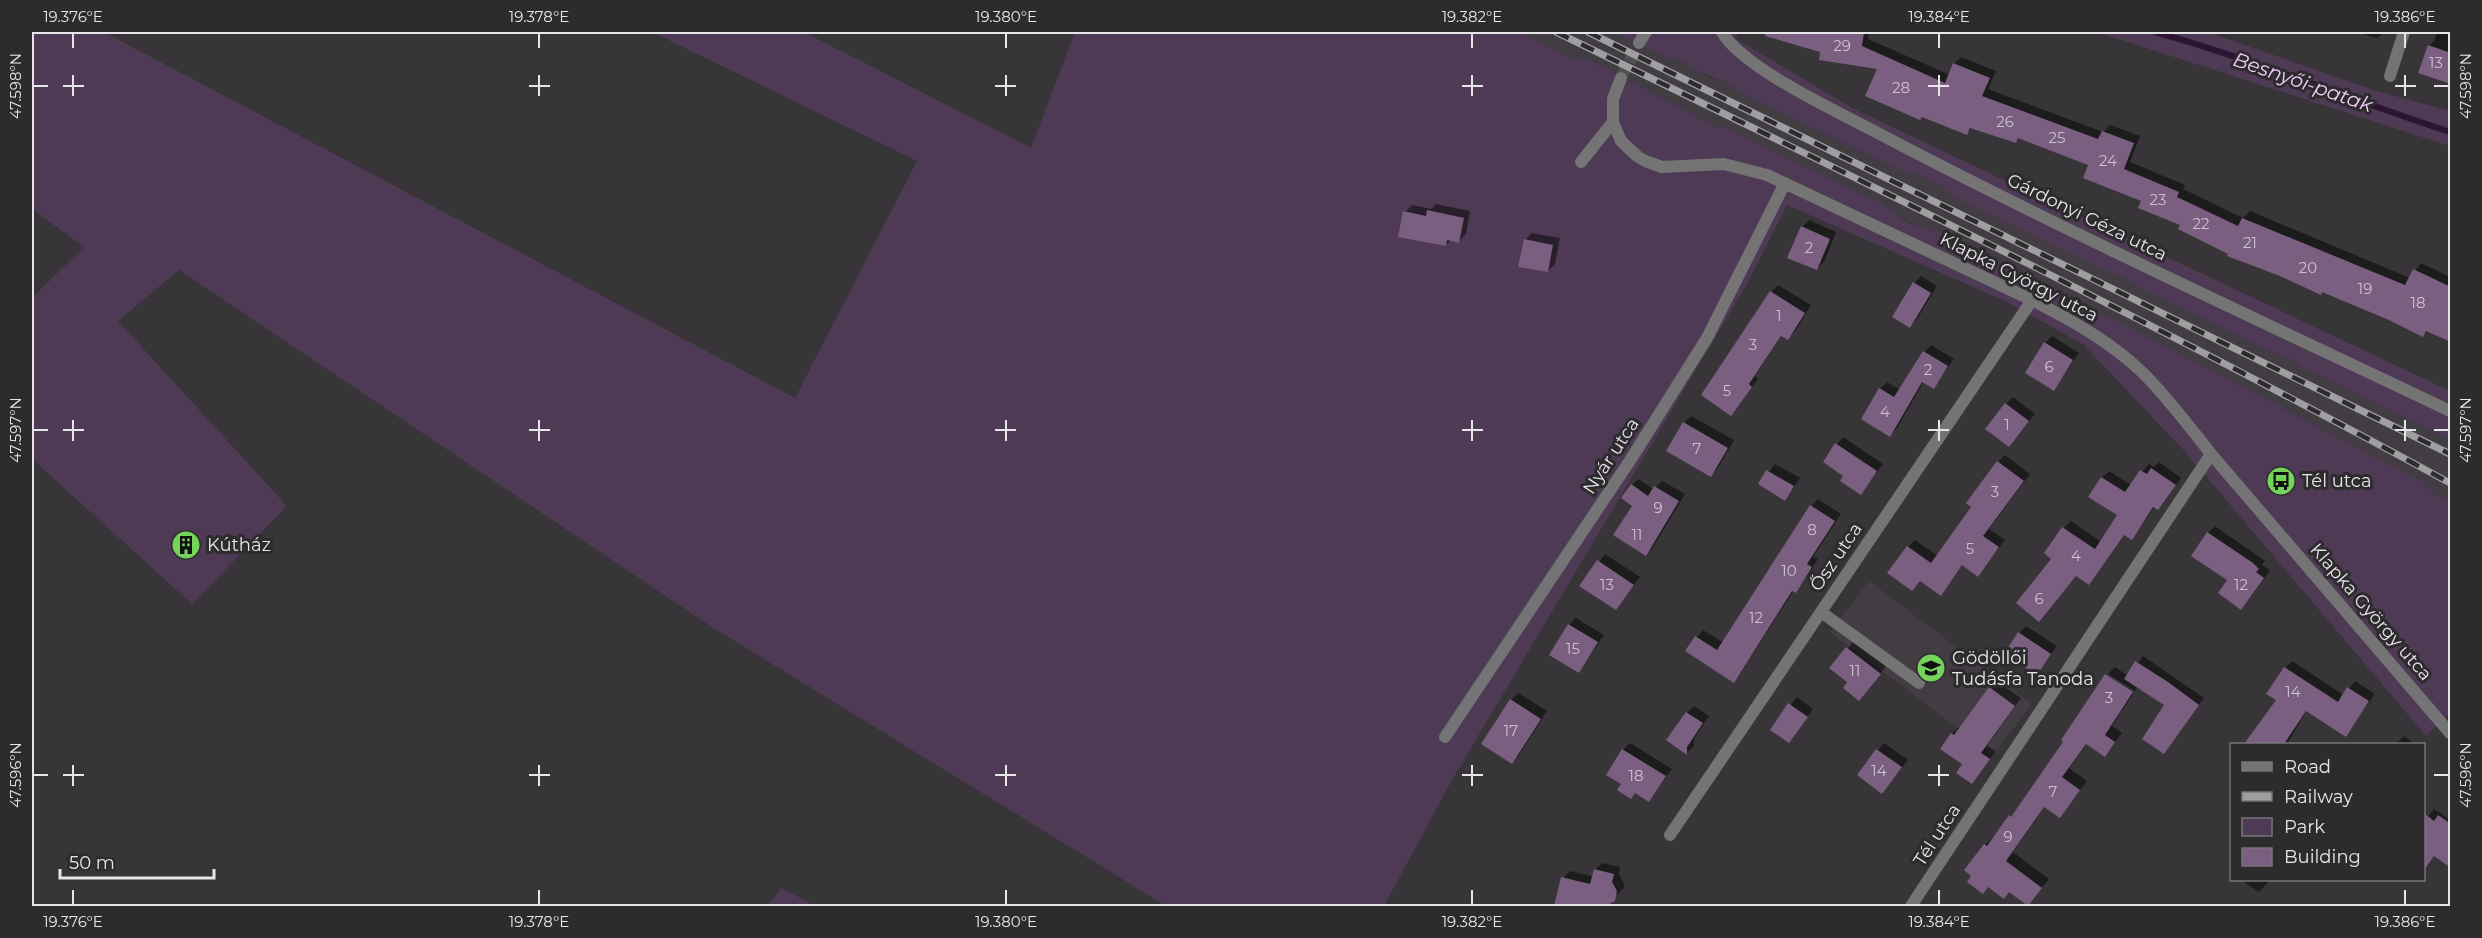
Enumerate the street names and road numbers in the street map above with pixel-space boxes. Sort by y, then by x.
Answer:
street label: Gárdonyi Géza utca [2003,169,2171,265]
street label: Klapka György utca [1936,228,2102,326]
street label: Nyár utca [1578,414,1644,498]
street label: Ősz utca [1805,519,1867,595]
street label: Klapka György utca [2305,539,2437,685]
street label: Tél utca [1909,800,1965,870]

